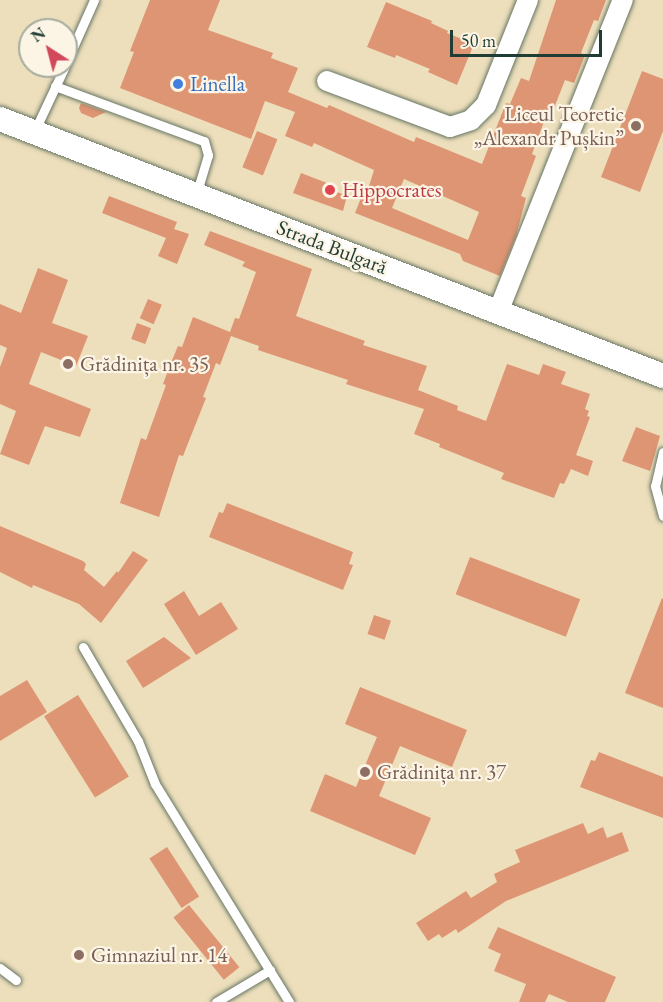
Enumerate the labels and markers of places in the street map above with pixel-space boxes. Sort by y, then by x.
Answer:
place label: Linella [190,71,245,97]
marker: Linella [171,77,185,91]
place label: Liceul Teoretic „Alexandr Pușkin” [473,101,624,151]
marker: Liceul Teoretic „Alexandr Pușkin” [629,119,643,133]
place label: Hippocrates [342,177,442,203]
marker: Hippocrates [323,183,337,197]
place label: Grădinița nr. 35 [80,351,209,377]
marker: Grădinița nr. 35 [61,357,75,371]
place label: Grădinița nr. 37 [377,759,506,785]
marker: Grădinița nr. 37 [358,765,372,779]
place label: Gimnaziul nr. 14 [91,942,227,968]
marker: Gimnaziul nr. 14 [72,948,86,962]

